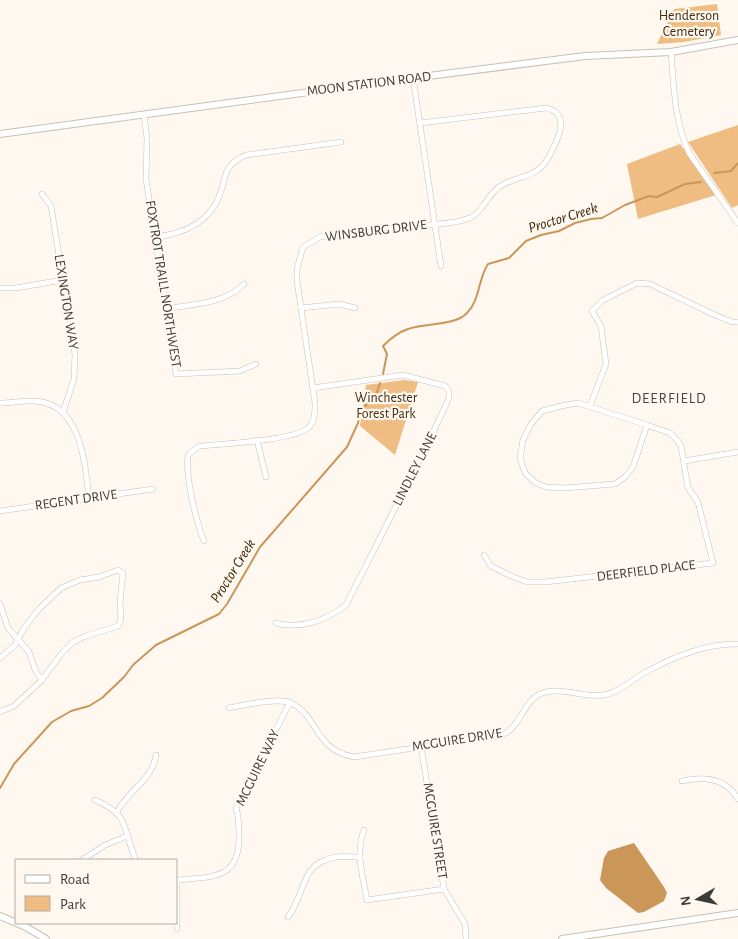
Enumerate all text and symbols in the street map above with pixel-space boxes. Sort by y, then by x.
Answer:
park label: Henderson Cemetery [659,9,719,39]
street label: MOON STATION ROAD [306,69,432,99]
street label: FOXTROT TRAILL NORTHWEST [143,199,183,369]
water label: Proctor Creek [527,200,599,236]
street label: WINSBURG DRIVE [325,218,428,244]
street label: LEXINGTON WAY [52,253,81,351]
park label: Winchester Forest Park [355,391,418,421]
district label: DEERFIELD [631,391,707,406]
street label: LINDLEY LANE [390,430,440,508]
street label: REGENT DRIVE [34,487,118,513]
water label: Proctor Creek [208,537,258,605]
street label: DEERFIELD PLACE [596,558,696,584]
street label: MCGUIRE DRIVE [411,726,503,754]
street label: MCGUIRE WAY [234,727,283,808]
street label: MCGUIRE STREET [420,782,450,880]
legend [15,859,178,924]
text: Road [60,872,90,887]
north arrow [673,874,723,924]
text: N [678,895,694,907]
text: Park [60,897,86,912]

